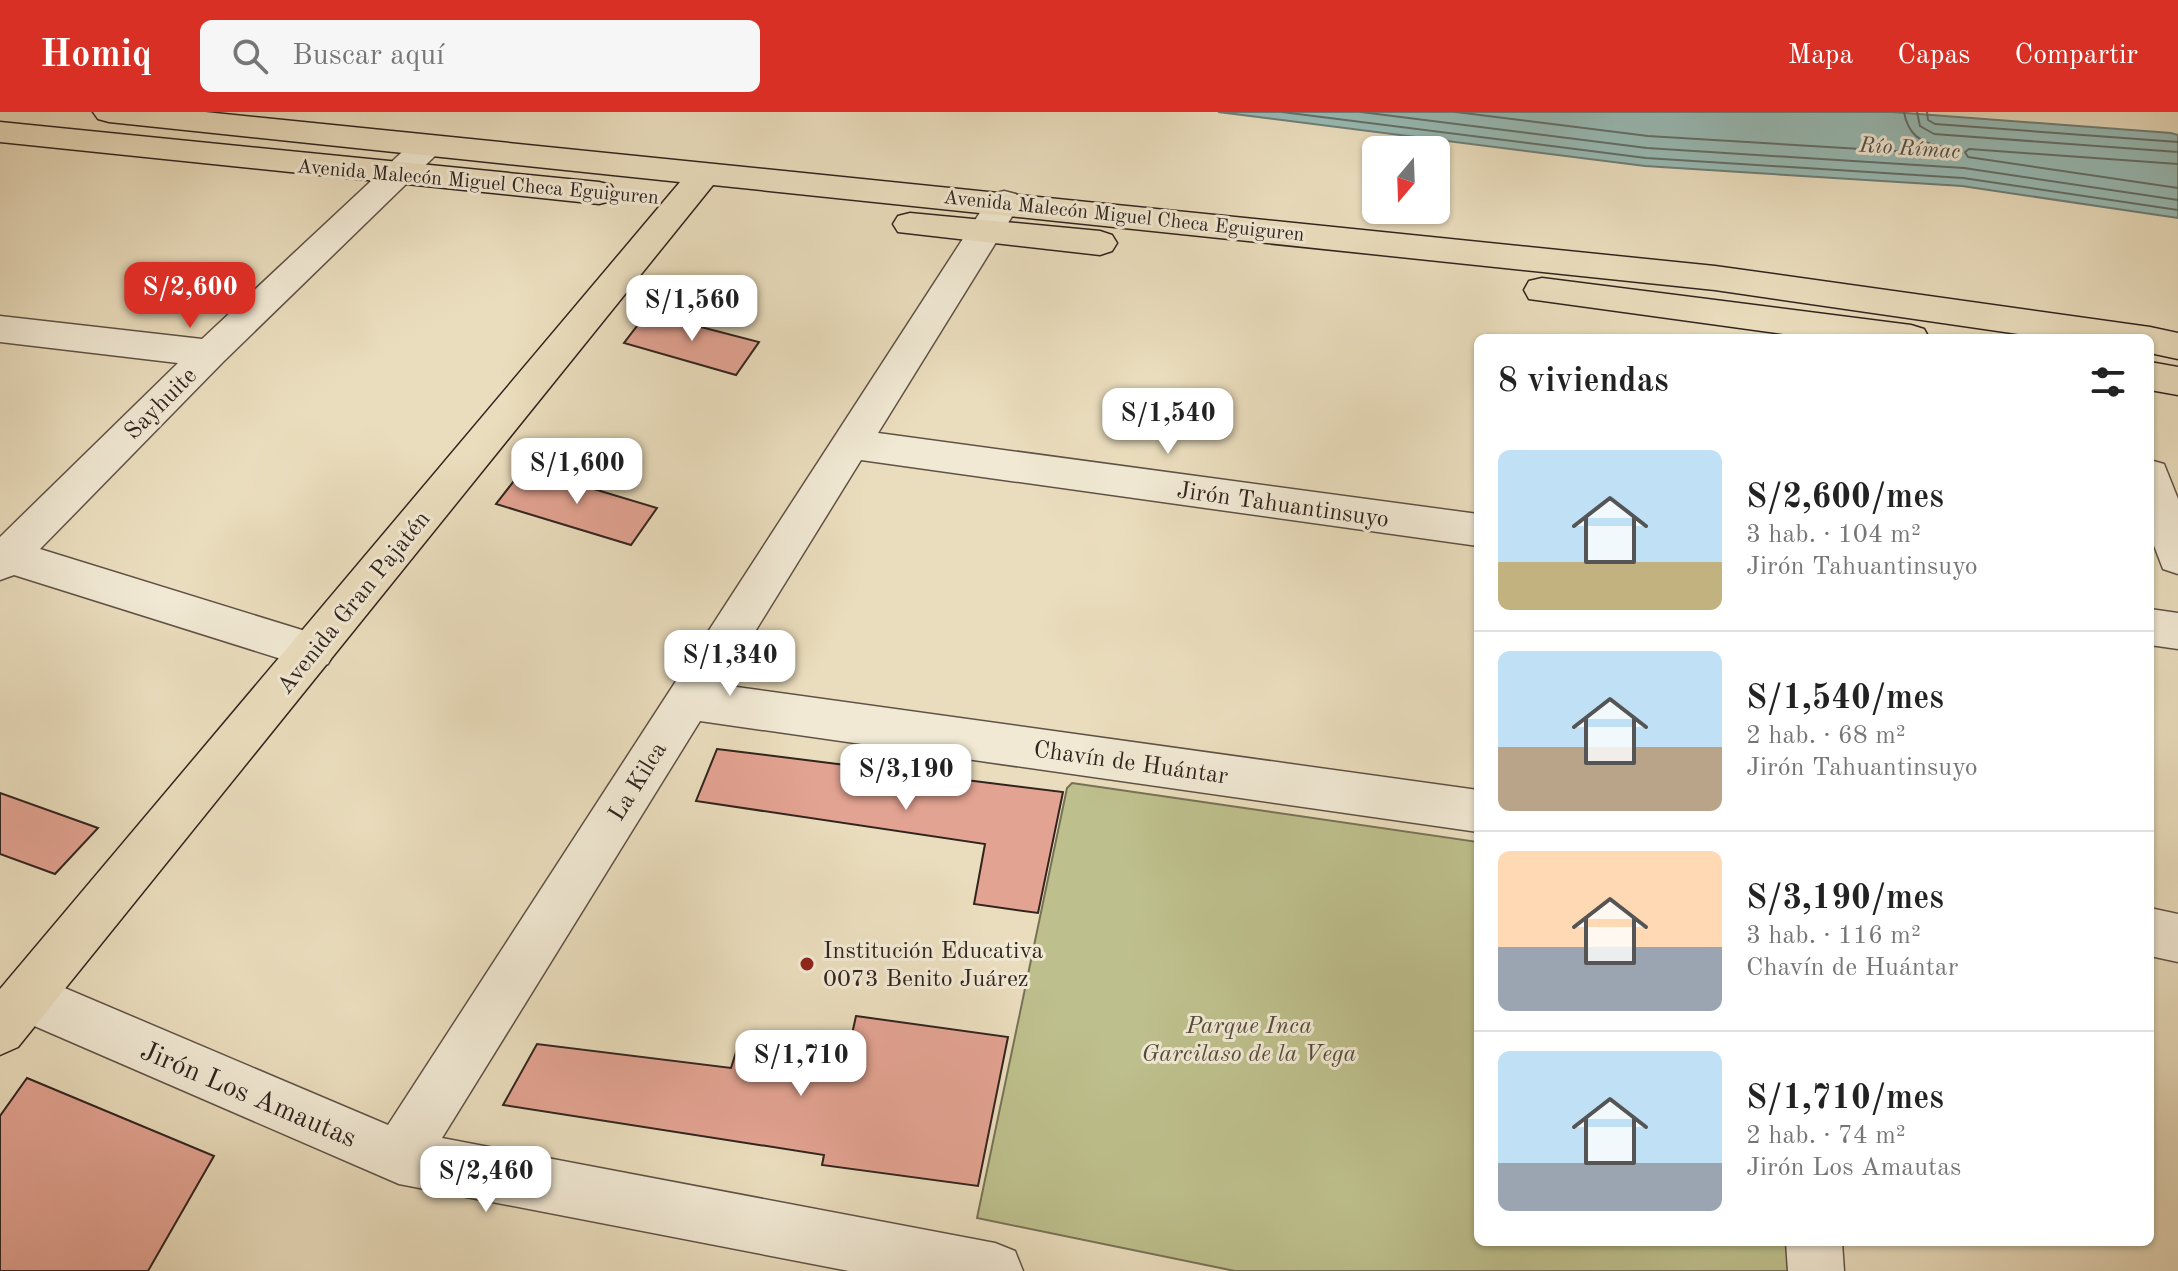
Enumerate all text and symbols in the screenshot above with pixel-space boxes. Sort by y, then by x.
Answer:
search box [200,20,760,92]
icon: search [228,34,272,78]
text: Homiq [40,37,152,75]
text: Buscar aquí [292,41,444,71]
text: Mapa [1788,42,1853,70]
text: Capas [1897,42,1970,70]
text: Compartir [2014,42,2138,70]
water label: Río Rímac [1857,134,1961,164]
north arrow [1362,136,1450,224]
map controls [1362,136,1450,224]
street label: Avenida Malecón Miguel Checa Eguiguren [296,157,660,209]
street label: Avenida Malecón Miguel Checa Eguiguren [942,188,1306,246]
pin: S/2,600 [116,262,264,330]
text: S/2,600 [142,275,238,301]
pin: S/1,560 [618,275,766,343]
text: S/1,560 [644,288,740,314]
icon: filters [2086,360,2130,404]
street label: Sayhuite [121,364,202,445]
text: 8 viviendas [1498,365,1669,399]
pin: S/1,540 [1094,388,1242,456]
text: S/1,540 [1120,401,1216,427]
pin: S/1,600 [503,438,651,506]
text: S/1,600 [529,451,625,477]
street label: Jirón Tahuantinsuyo [1175,479,1390,533]
text: S/2,600/mes [1746,481,1944,515]
icon: home [1562,482,1658,578]
street label: Avenida Gran Pajatén [274,507,436,699]
text: 3 hab. · 104 m² [1746,522,1921,548]
text: Jirón Tahuantinsuyo [1746,554,1978,580]
pin: S/1,340 [656,630,804,698]
text: S/1,340 [682,643,778,669]
text: S/1,540/mes [1746,682,1944,716]
icon: home [1562,683,1658,779]
text: 2 hab. · 68 m² [1746,723,1906,749]
street label: La Kilca [605,738,672,826]
street label: Chavín de Huántar [1032,738,1230,790]
pin: S/3,190 [832,744,980,812]
text: Jirón Tahuantinsuyo [1746,755,1978,781]
text: S/3,190 [858,757,954,783]
text: S/3,190/mes [1746,882,1944,916]
icon: home [1562,883,1658,979]
text: 3 hab. · 116 m² [1746,923,1921,949]
place label: Institución Educativa 0073 Benito Juárez [823,940,1044,992]
marker: Institución Educativa 0073 Benito Juárez [798,955,816,973]
text: Chavín de Huántar [1746,955,1958,981]
park label: Parque Inca Garcilaso de la Vega [1142,1015,1357,1067]
pin: S/1,710 [727,1030,875,1098]
street label: Jirón Los Amautas [136,1038,360,1154]
text: S/1,710 [753,1043,849,1069]
text: S/1,710/mes [1746,1082,1944,1116]
icon: home [1562,1083,1658,1179]
text: 2 hab. · 74 m² [1746,1123,1906,1149]
pin: S/2,460 [412,1146,560,1214]
text: Jirón Los Amautas [1746,1155,1961,1181]
text: S/2,460 [438,1159,534,1185]

